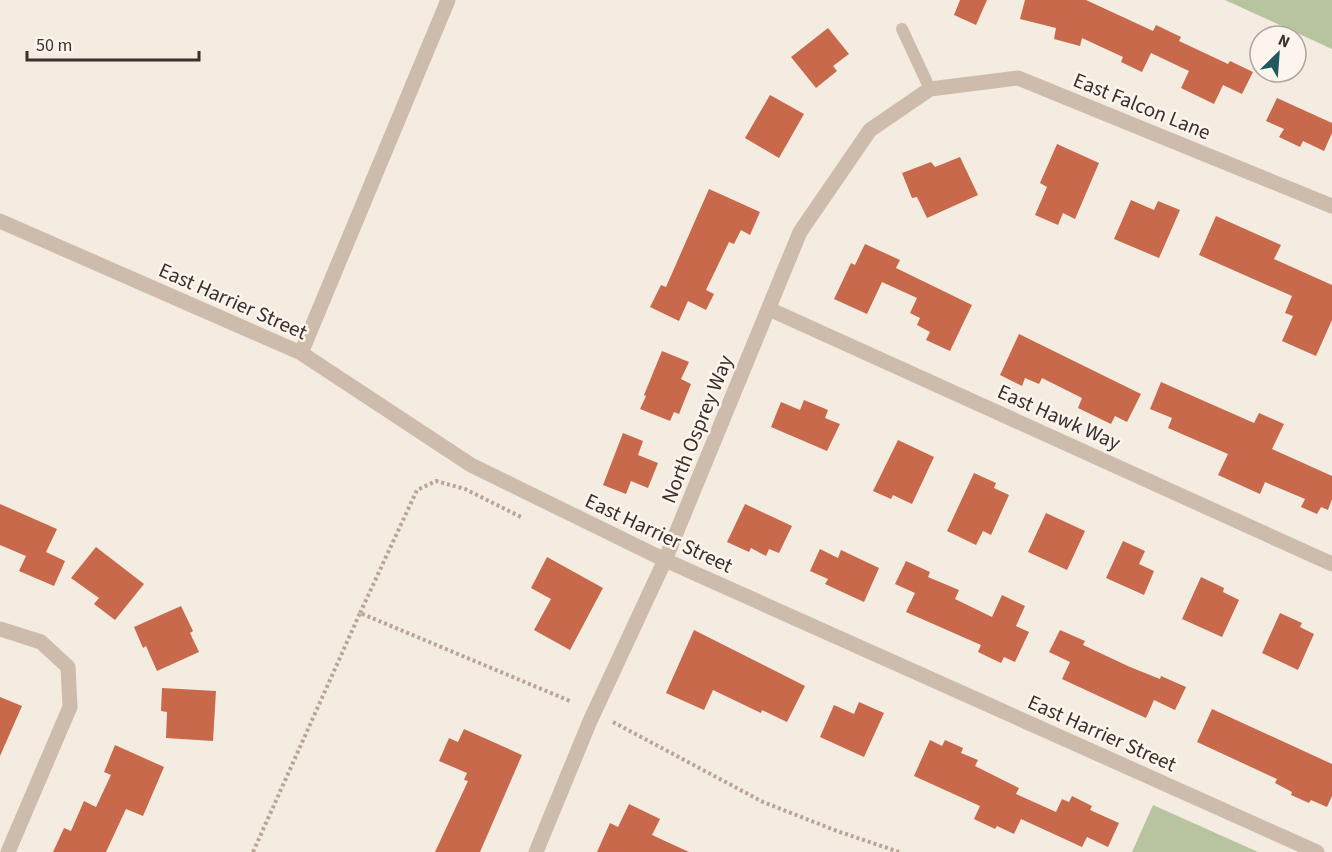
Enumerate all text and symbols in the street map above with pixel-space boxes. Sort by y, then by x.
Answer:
scale bar [27,24,200,62]
north arrow [1248,24,1308,84]
text: N [1274,29,1293,54]
text: 50 m [36,33,72,58]
street label: East Falcon Lane [1069,65,1215,147]
street label: East Harrier Street [154,255,312,347]
street label: North Osprey Way [654,350,740,508]
street label: East Hawk Way [993,376,1126,458]
street label: East Harrier Street [580,486,738,580]
street label: East Harrier Street [1023,687,1181,779]

